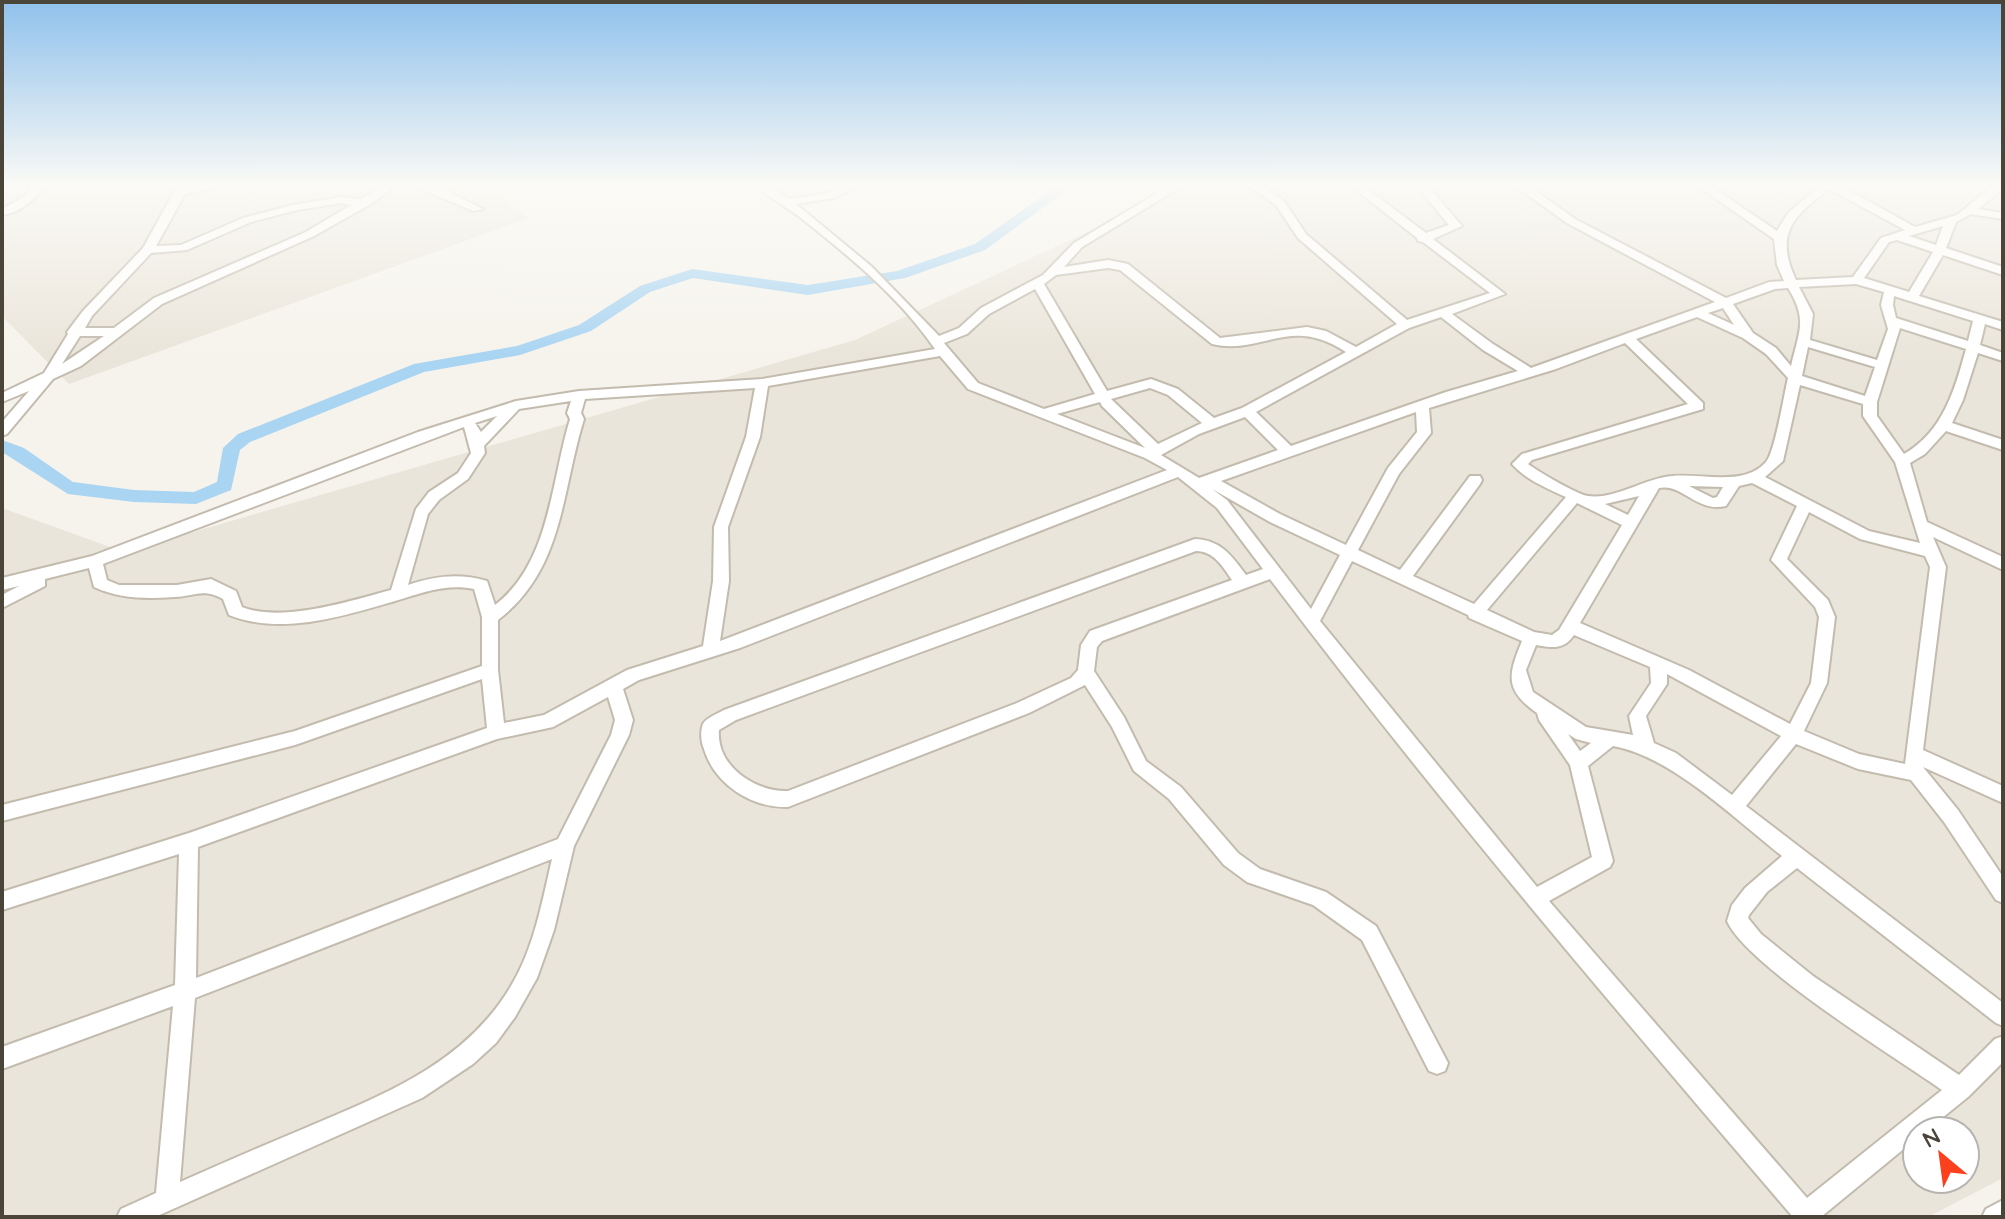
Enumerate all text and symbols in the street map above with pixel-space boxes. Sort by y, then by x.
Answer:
north arrow [1901,1115,1981,1195]
text: N [1917,1121,1945,1154]

